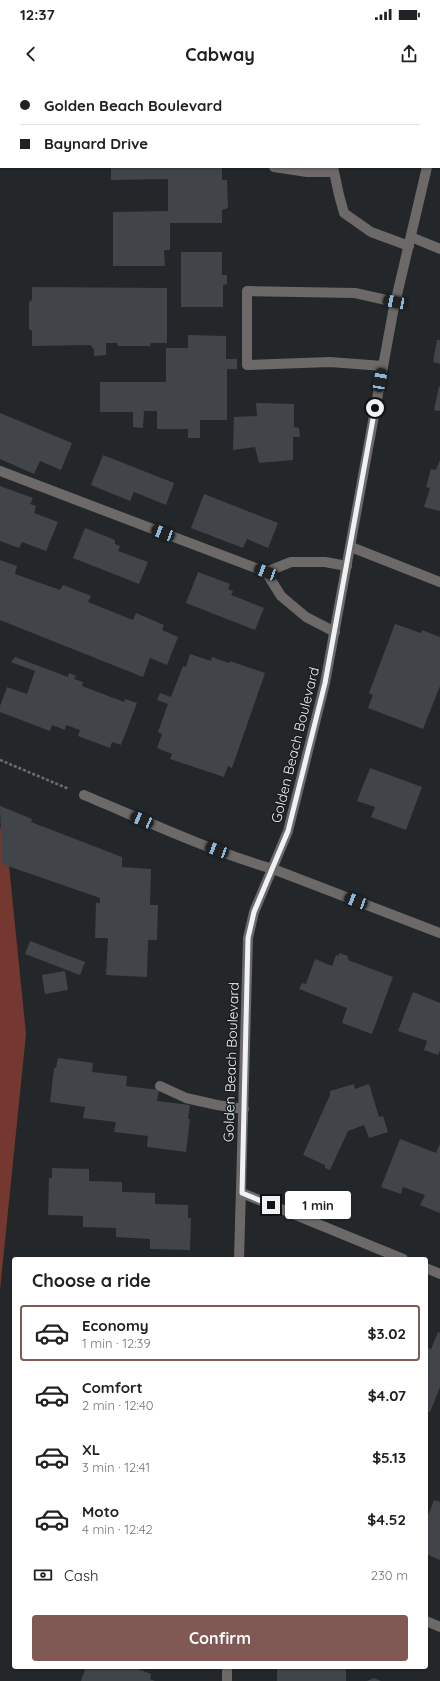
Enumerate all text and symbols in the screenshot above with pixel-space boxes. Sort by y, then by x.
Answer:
text: 12:37 [20,5,55,24]
icon: back [20,43,42,65]
text: Cabway [185,43,255,66]
icon: share [398,43,420,65]
text: Golden Beach Boulevard [44,96,222,115]
text: Baynard Drive [44,134,148,153]
car [382,294,408,310]
car [372,367,388,393]
route start [366,399,384,417]
car [150,523,176,543]
car [253,562,279,582]
street label: Golden Beach Boulevard [267,665,323,825]
car [129,810,155,830]
car [204,840,230,860]
car [343,891,369,911]
street label: Golden Beach Boulevard [219,982,243,1142]
callout: 1 min [285,1191,351,1219]
route end [262,1196,280,1214]
text: 1 min [302,1197,334,1213]
text: Choose a ride [32,1269,151,1292]
icon: car [34,1315,70,1351]
text: Economy [82,1316,149,1335]
text: $3.02 [368,1324,406,1343]
text: 1 min · 12:39 [82,1335,151,1351]
icon: car [34,1377,70,1413]
text: Comfort [82,1378,143,1397]
text: $4.07 [368,1386,406,1405]
text: 2 min · 12:40 [82,1397,154,1413]
icon: car [34,1439,70,1475]
text: XL [82,1440,100,1459]
text: $5.13 [372,1448,406,1467]
text: 3 min · 12:41 [82,1459,150,1475]
icon: car [34,1501,70,1537]
text: Moto [82,1502,119,1521]
text: $4.52 [367,1510,406,1529]
text: 4 min · 12:42 [82,1521,153,1537]
icon: cash [32,1564,54,1586]
text: Cash [64,1566,98,1585]
text: 230 m [371,1567,408,1583]
button: Confirm [32,1615,408,1661]

